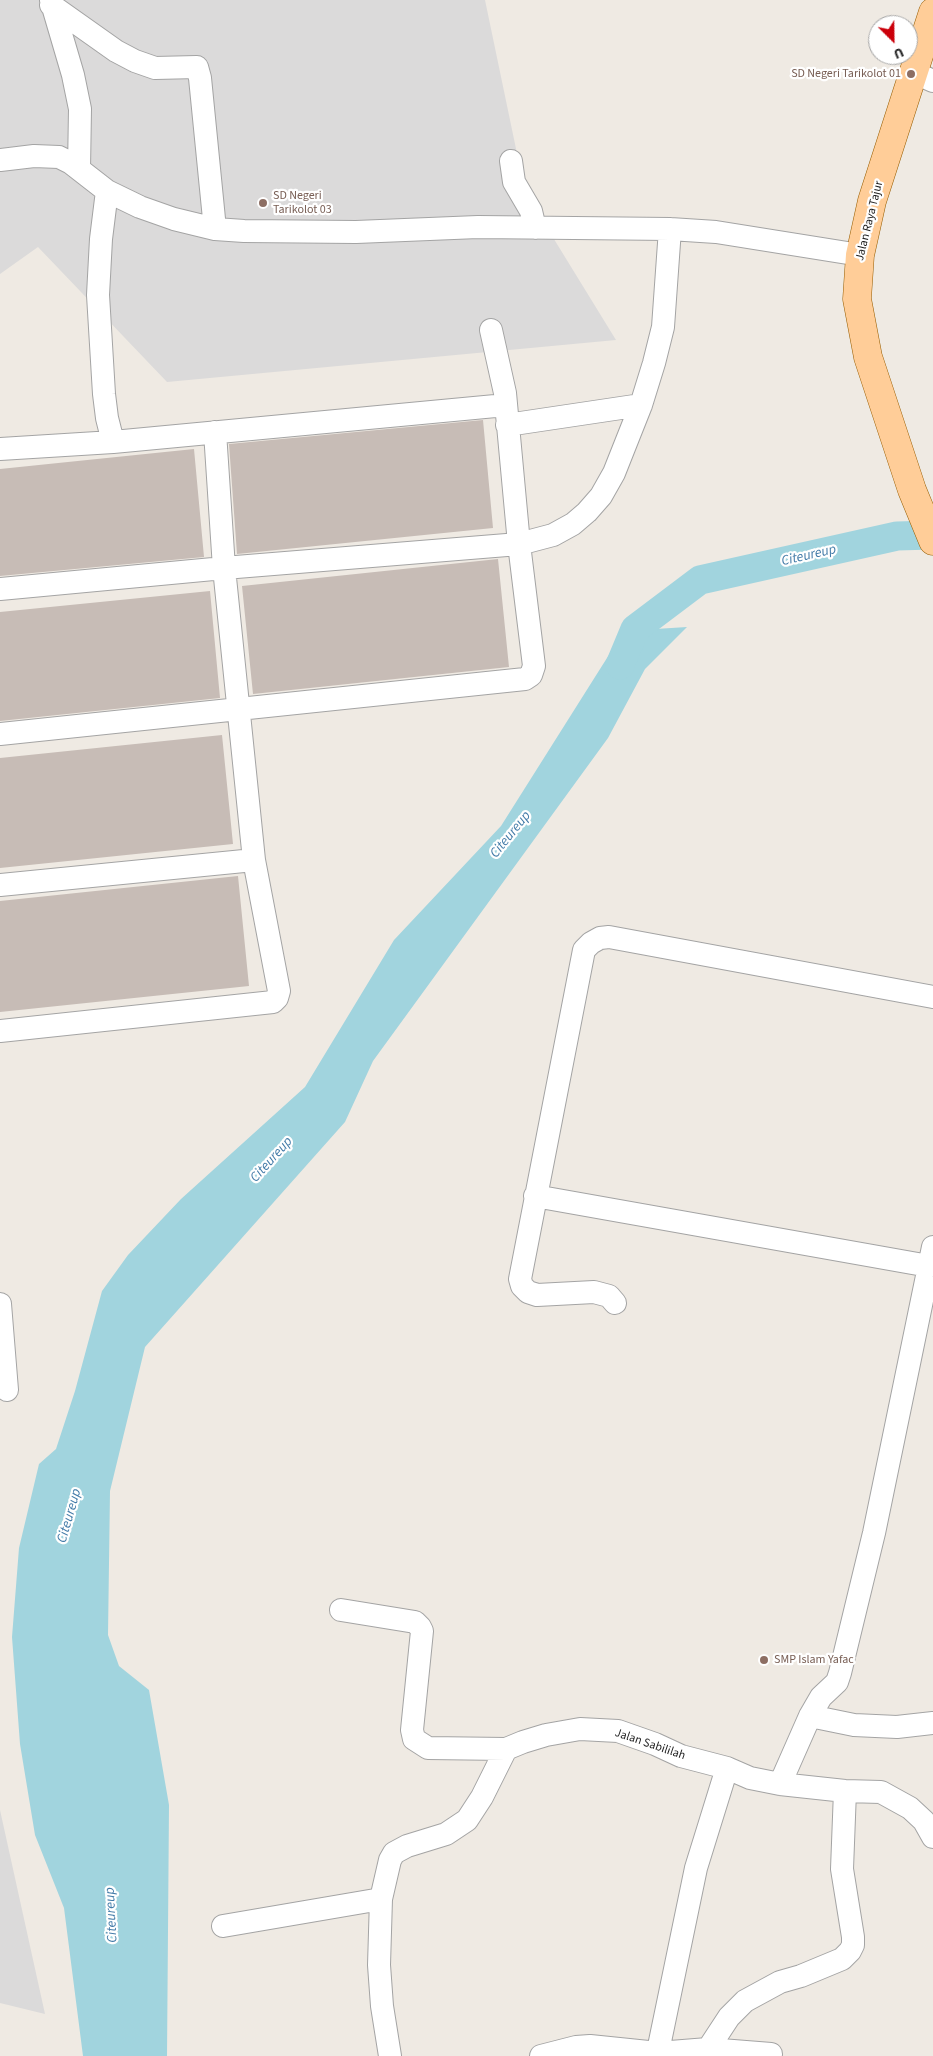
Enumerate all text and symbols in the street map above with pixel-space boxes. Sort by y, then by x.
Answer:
north arrow [868,15,918,65]
text: U [890,42,907,64]
place label: SD Negeri Tarikolot 01 [791,67,901,81]
marker: SD Negeri Tarikolot 01 [905,68,917,80]
street label: Jalan Raya Tajur [853,180,887,262]
place label: SD Negeri Tarikolot 03 [273,189,332,217]
marker: SD Negeri Tarikolot 03 [257,197,269,209]
water label: Citeureup [780,542,838,570]
water label: Citeureup [487,808,535,862]
water label: Citeureup [247,1134,297,1186]
water label: Citeureup [54,1487,86,1545]
place label: SMP Islam Yafac [774,1653,854,1667]
marker: SMP Islam Yafac [758,1654,770,1666]
street label: Jalan Sabililah [613,1726,687,1764]
water label: Citeureup [102,1887,122,1943]

